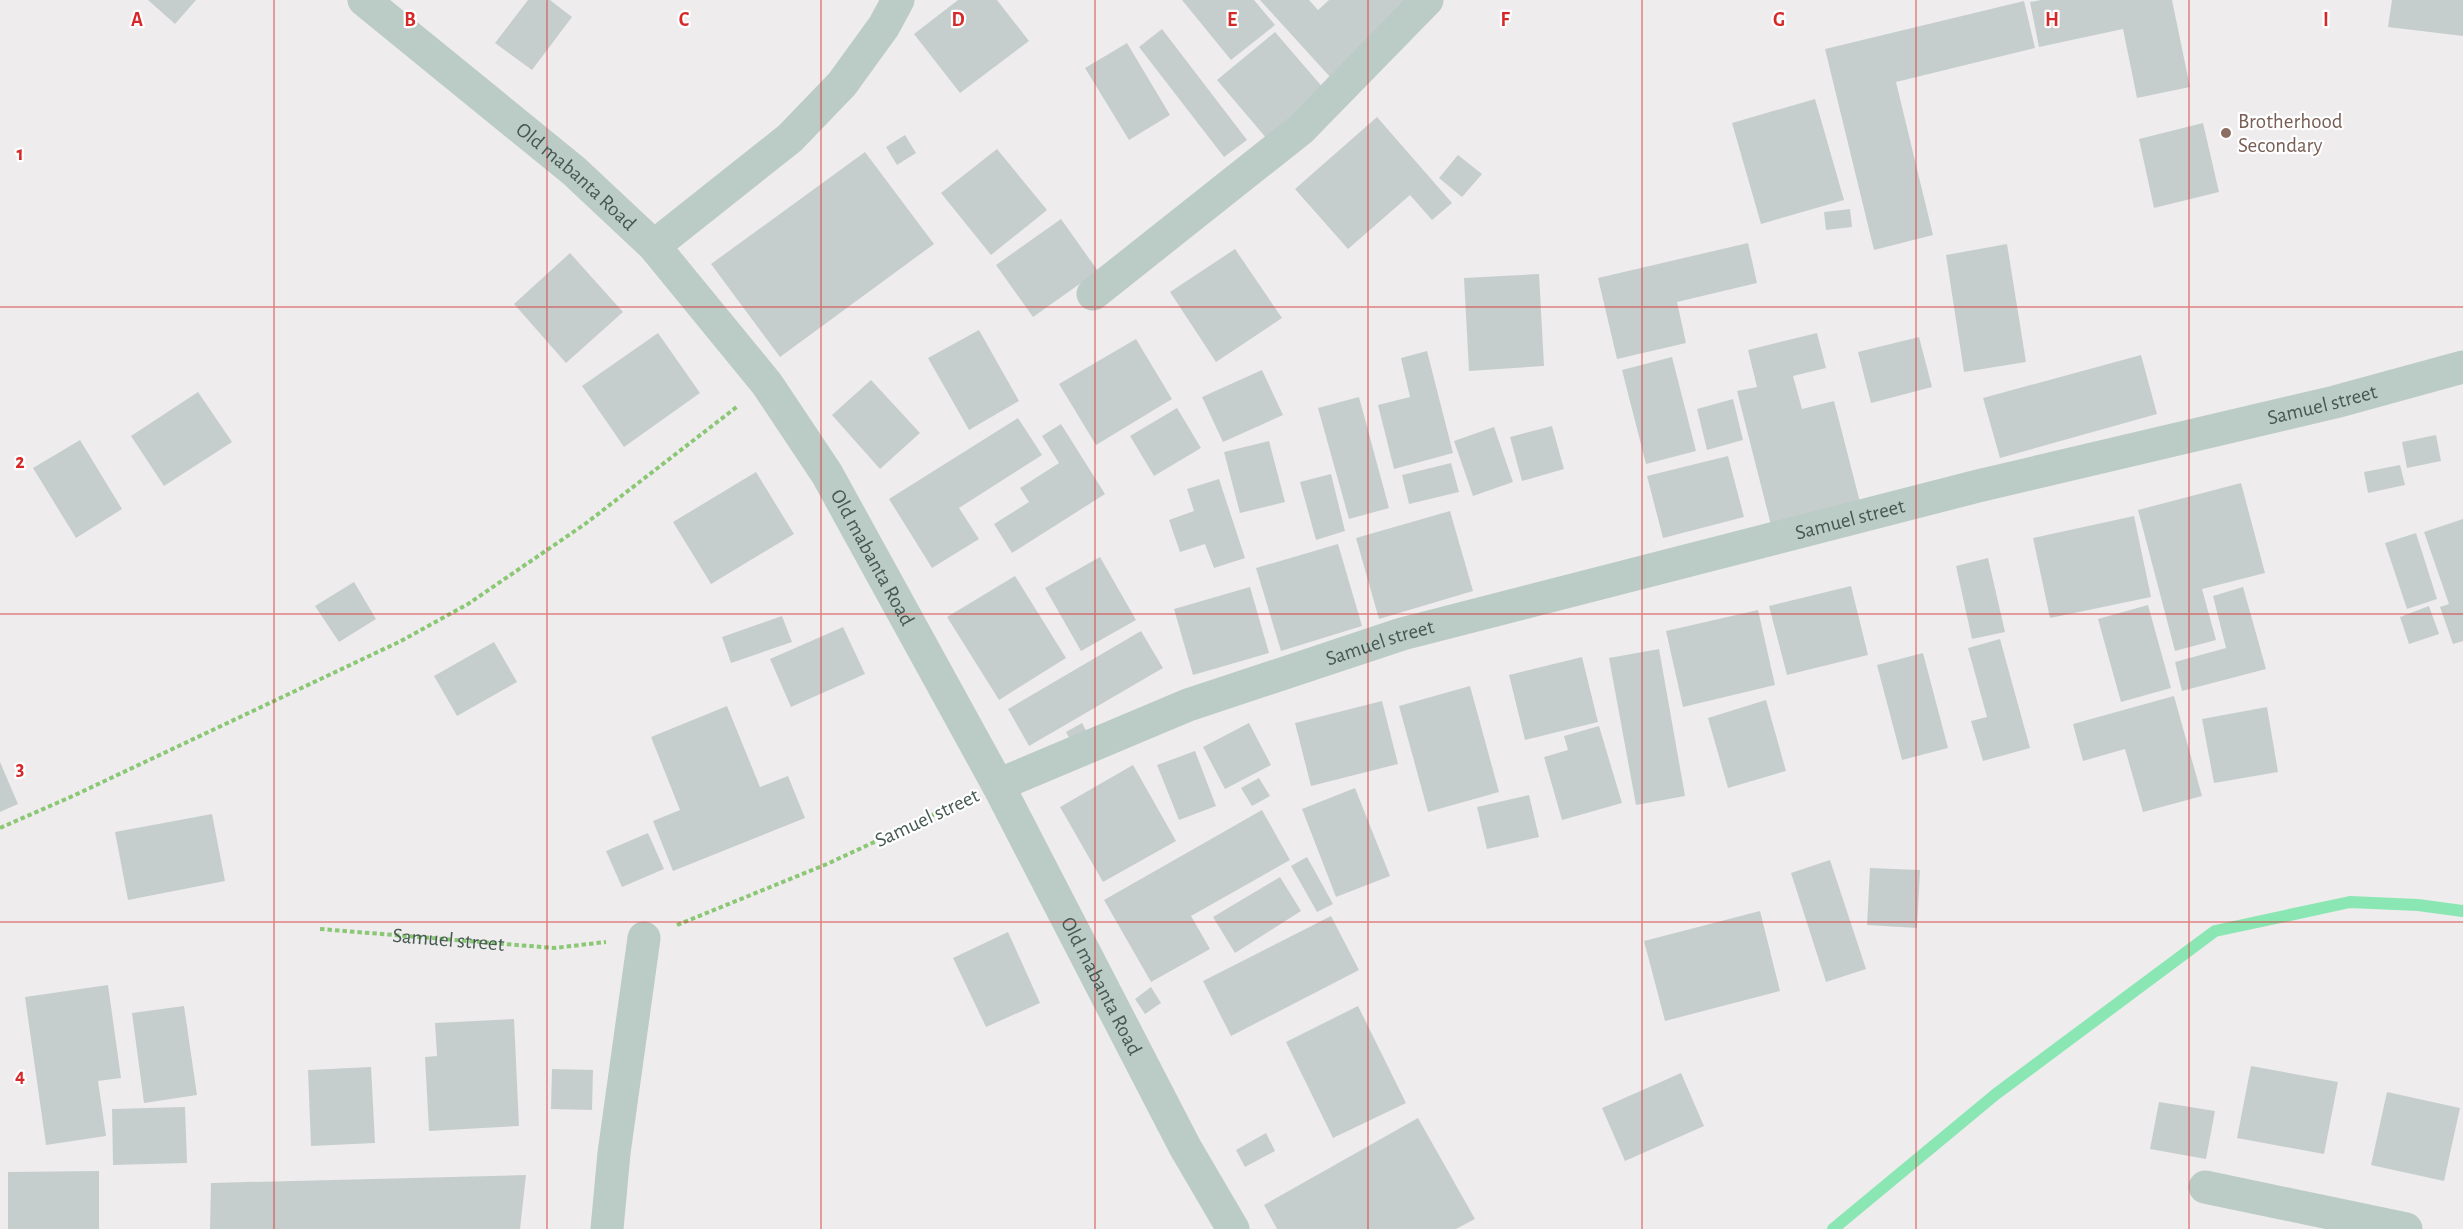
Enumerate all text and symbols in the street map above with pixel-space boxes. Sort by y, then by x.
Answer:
text: A [131,10,143,30]
text: B [404,10,416,30]
text: C [679,10,690,30]
text: D [951,10,965,30]
text: E [1227,10,1237,30]
text: F [1500,10,1510,30]
text: G [1773,10,1785,30]
text: H [2045,10,2059,30]
text: I [2323,10,2329,30]
place label: Brotherhood Secondary [2238,111,2343,156]
street label: Old mabanta Road [512,118,641,234]
marker: Brotherhood Secondary [2219,126,2233,140]
text: 1 [16,144,24,164]
street label: Samuel street [2265,380,2380,428]
text: 2 [15,452,25,472]
street label: Old mabanta Road [827,485,919,629]
street label: Samuel street [1793,495,1907,543]
street label: Samuel street [1323,616,1436,669]
text: 3 [16,759,24,779]
street label: Samuel street [872,785,983,851]
street label: Old mabanta Road [1058,913,1146,1058]
street label: Samuel street [392,924,506,954]
text: 4 [15,1066,25,1086]

